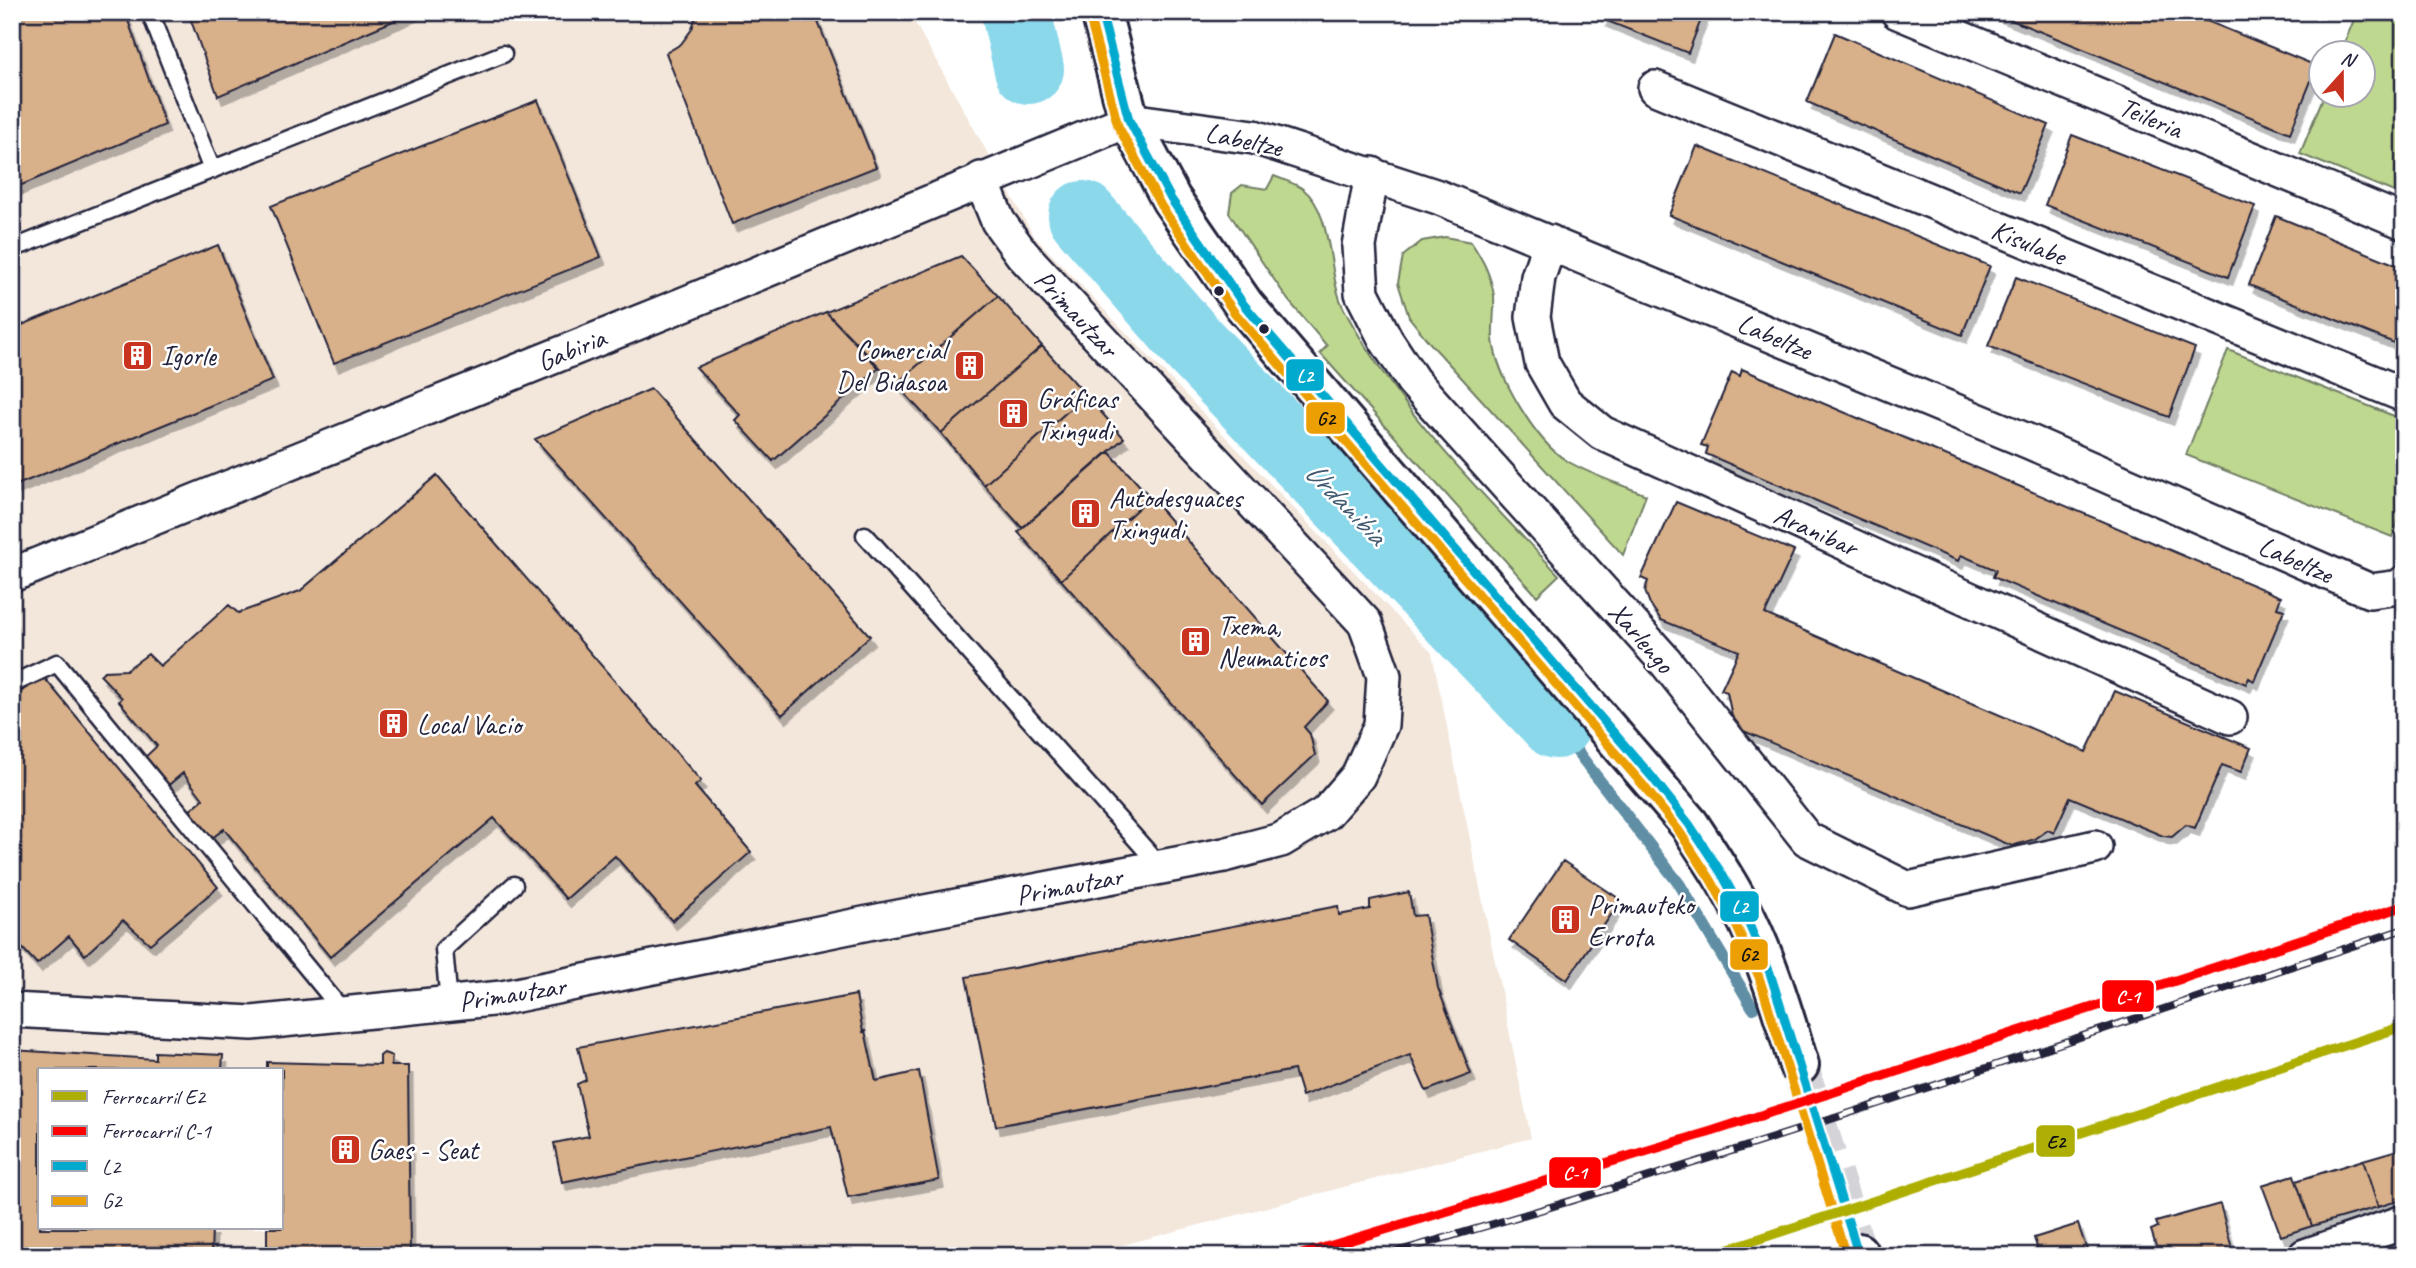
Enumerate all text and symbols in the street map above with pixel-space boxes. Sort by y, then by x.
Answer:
north arrow [2308,38,2378,108]
text: N [2338,46,2361,74]
street label: Teileria [2114,89,2189,147]
street label: Labeltze [1202,114,1287,165]
street label: Kisulabe [1987,212,2073,274]
street label: Primautzar [1027,262,1127,366]
unlabelled marker [1212,284,1226,298]
street label: Labeltze [1732,305,1819,368]
street label: Gabiria [532,319,612,379]
unlabelled marker [1257,322,1271,336]
place label: Comercial Del Bidasoa [836,332,951,399]
building icon: Igorle [121,338,155,372]
place label: Igorle [161,338,218,373]
building icon: Comercial Del Bidasoa [952,348,986,382]
line badge: L2 [1285,358,1325,392]
text: L2 [1297,364,1316,388]
place label: Gráficas Txingudi [1037,381,1120,448]
building icon: Gráficas Txingudi [997,397,1031,431]
line badge: G2 [1305,401,1346,435]
text: G2 [1317,407,1337,431]
water label: Urdanibia [1297,453,1397,555]
place label: Autodesguaces Txingudi [1109,480,1244,547]
building icon: Autodesguaces Txingudi [1069,496,1103,530]
street label: Aranibar [1769,497,1866,565]
street label: Labeltze [2253,528,2340,592]
street label: Xarlengo [1601,594,1684,682]
place label: Txema, Neumaticos [1218,608,1329,675]
building icon: Txema, Neumaticos [1178,624,1212,658]
building icon: Local Vacio [377,707,411,741]
place label: Local Vacio [417,707,524,742]
street label: Primautzar [1013,858,1127,913]
place label: Primauteko Errota [1588,887,1697,954]
line badge: L2 [1719,890,1760,923]
text: L2 [1732,895,1751,919]
building icon: Primauteko Errota [1548,903,1582,937]
line badge: G2 [1729,938,1769,971]
text: G2 [1740,943,1760,967]
street label: Primautzar [456,967,570,1019]
line badge: C-1 [2101,979,2155,1013]
text: C-1 [2116,985,2142,1009]
legend [38,1068,284,1230]
text: Ferrocarril E2 [102,1084,207,1110]
text: Ferrocarril C-1 [102,1118,212,1144]
line badge: E2 [2035,1124,2076,1158]
text: E2 [2047,1130,2068,1154]
building icon: Gaes - Seat [328,1132,362,1166]
place label: Gaes - Seat [368,1132,481,1167]
text: L2 [102,1154,122,1180]
line badge: C-1 [1548,1156,1602,1189]
text: C-1 [1563,1161,1589,1185]
text: G2 [102,1188,123,1214]

